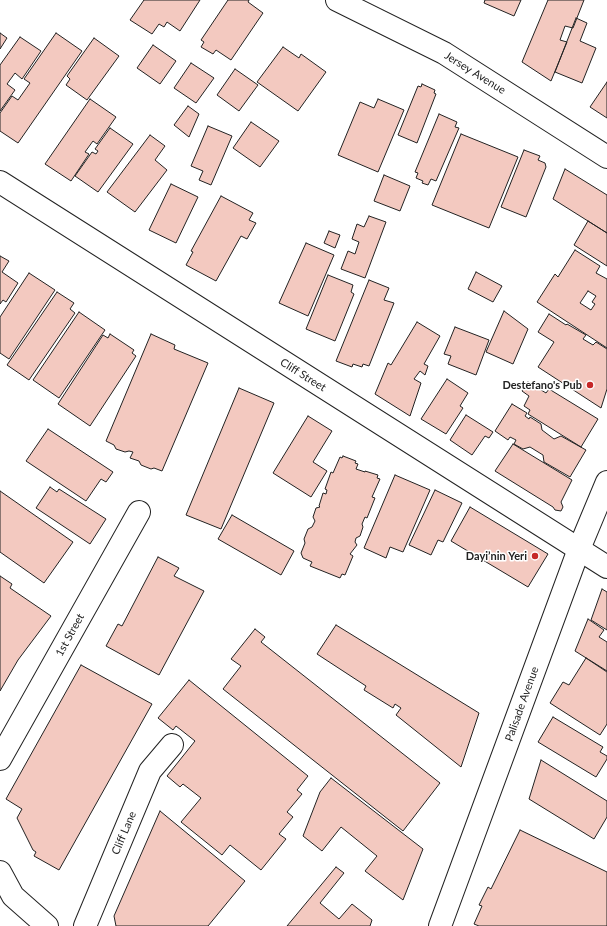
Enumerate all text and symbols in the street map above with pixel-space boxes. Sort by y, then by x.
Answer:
street label: Jersey Avenue [442,49,508,97]
street label: Cliff Street [278,356,328,394]
place label: Destefano's Pub [502,378,582,392]
marker: Destefano's Pub [585,380,595,390]
place label: Dayi’nin Yeri [466,549,527,563]
marker: Dayi’nin Yeri [530,551,540,561]
street label: 1st Street [53,611,87,659]
street label: Palisade Avenue [502,665,542,743]
street label: Cliff Lane [109,809,139,857]

